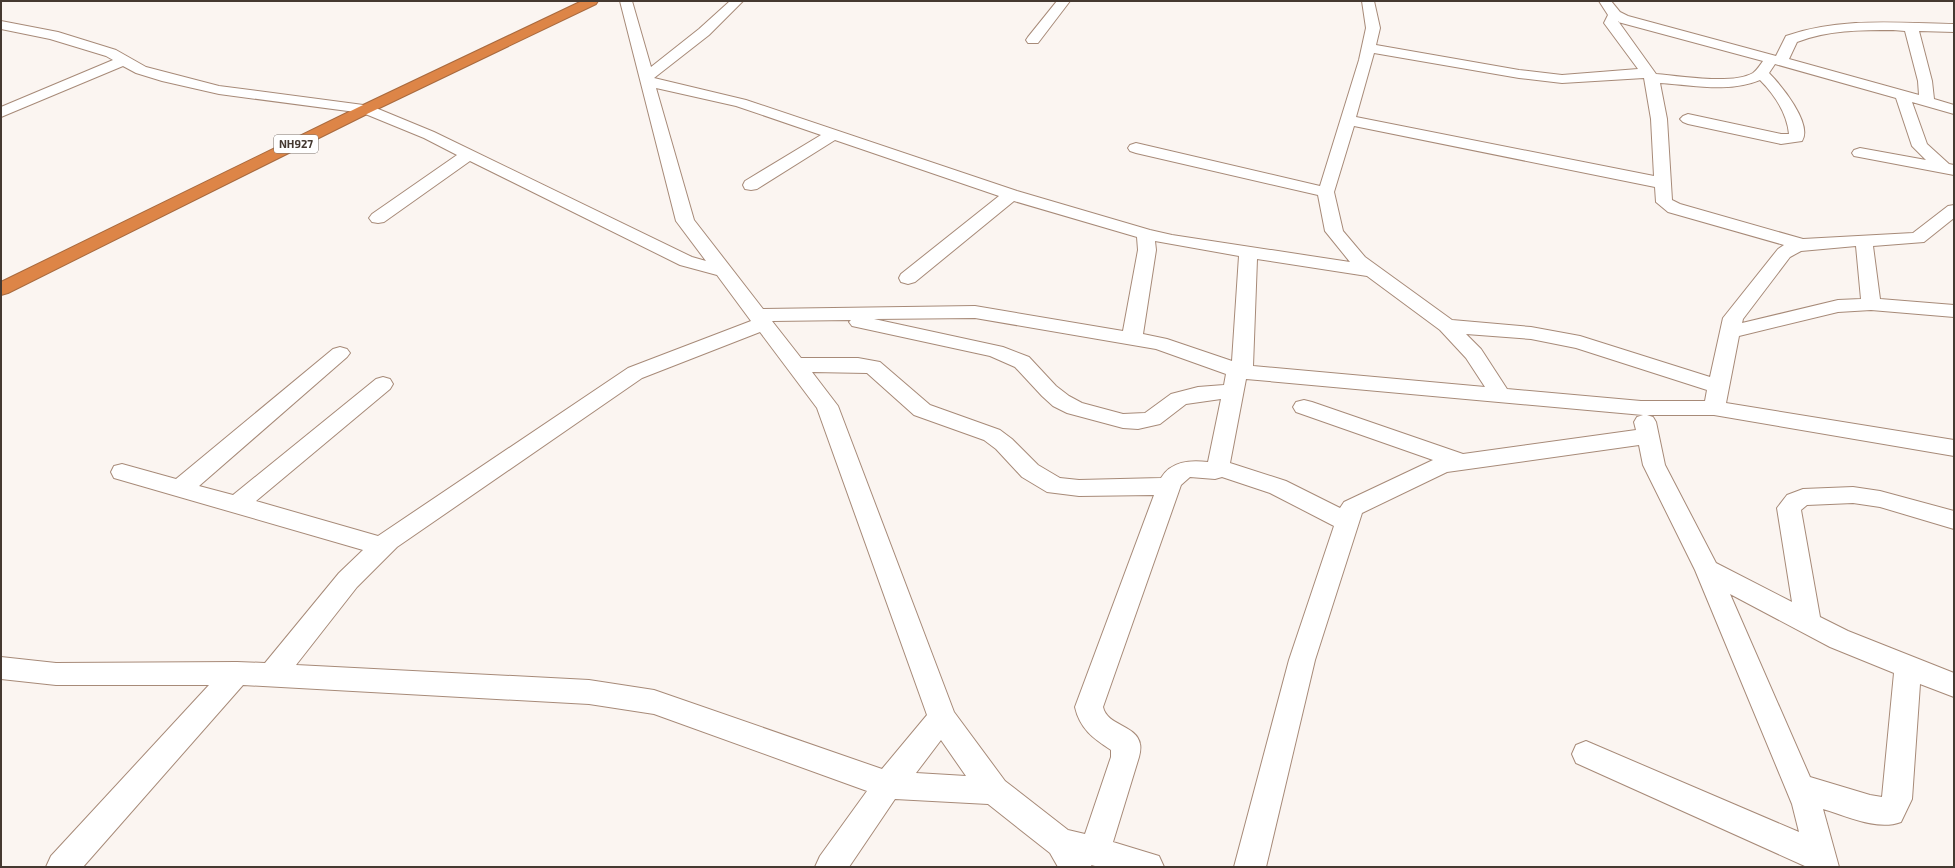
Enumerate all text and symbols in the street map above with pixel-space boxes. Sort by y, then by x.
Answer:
road number: NH927 [274,135,318,153]

